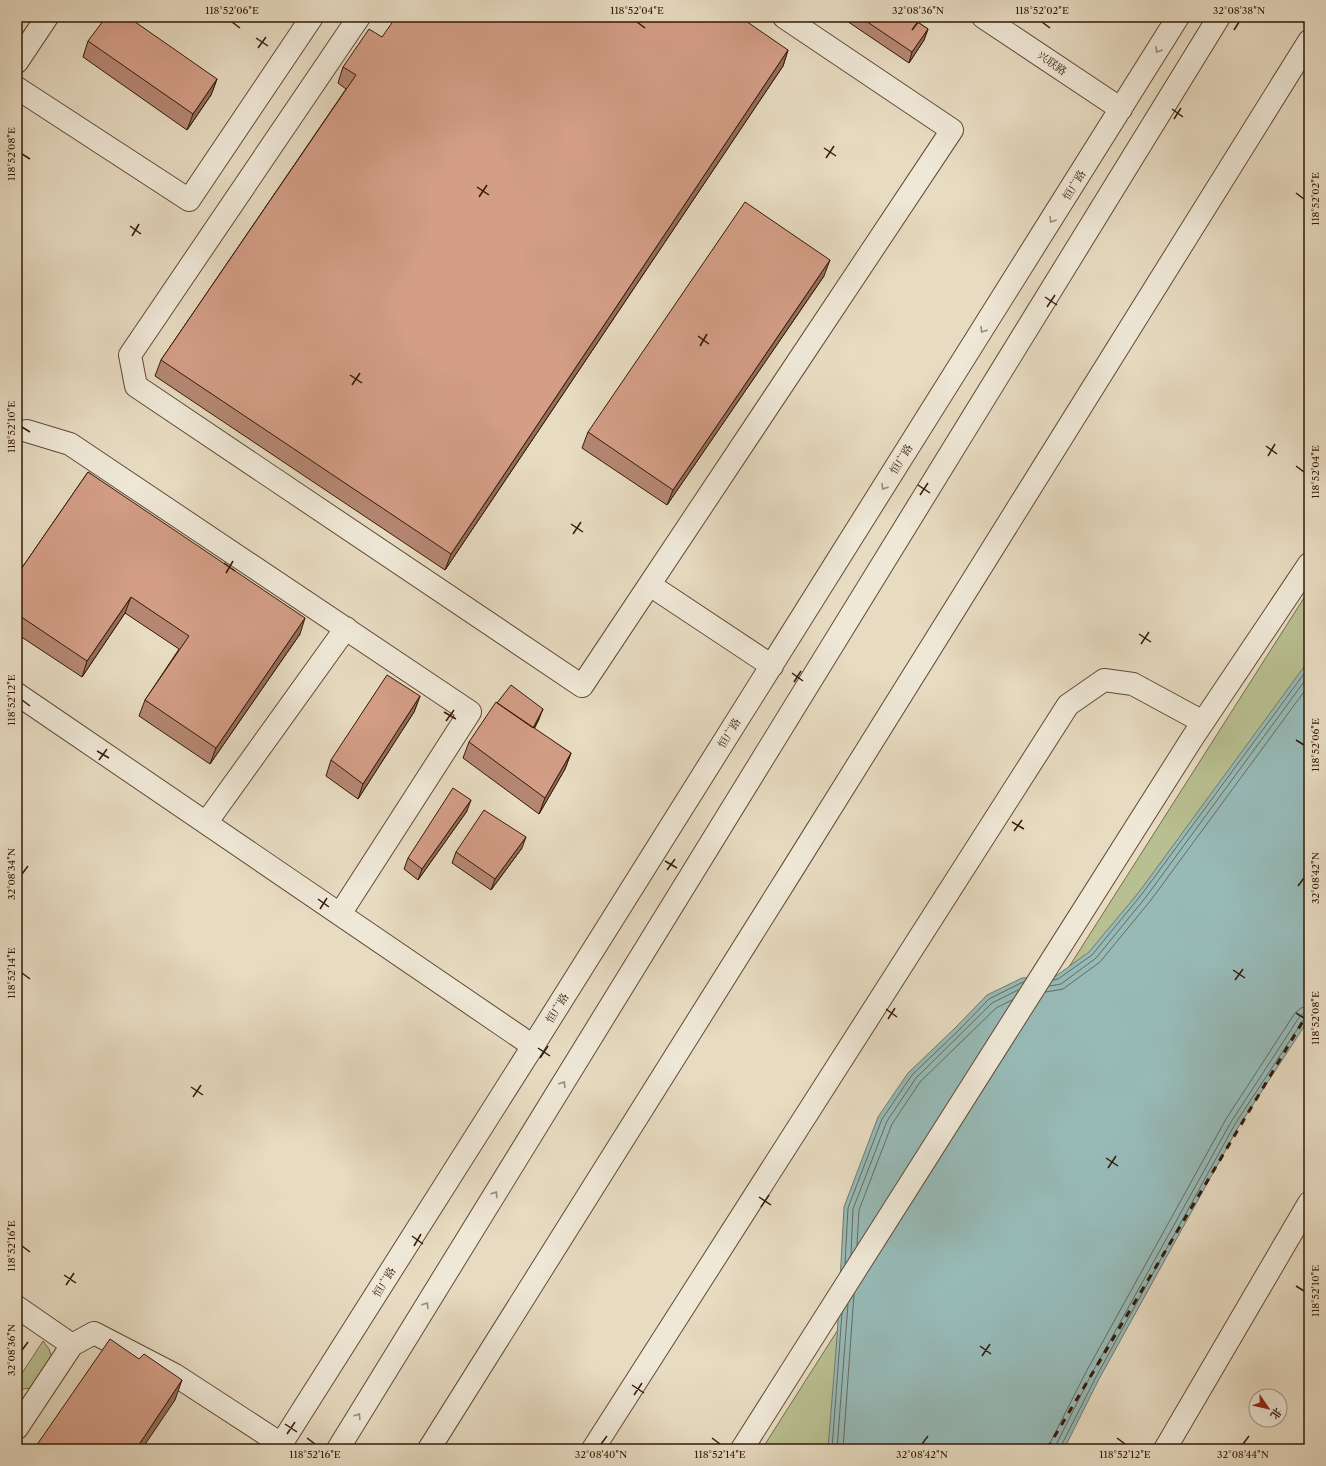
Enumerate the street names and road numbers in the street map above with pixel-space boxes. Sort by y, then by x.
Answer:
street label: 兴联路 [1034,48,1070,78]
street label: 恒广路 [1059,167,1089,203]
street label: 恒广路 [886,441,916,477]
street label: 恒广路 [714,715,744,751]
street label: 恒广路 [542,990,572,1026]
street label: 恒广路 [369,1264,399,1300]

